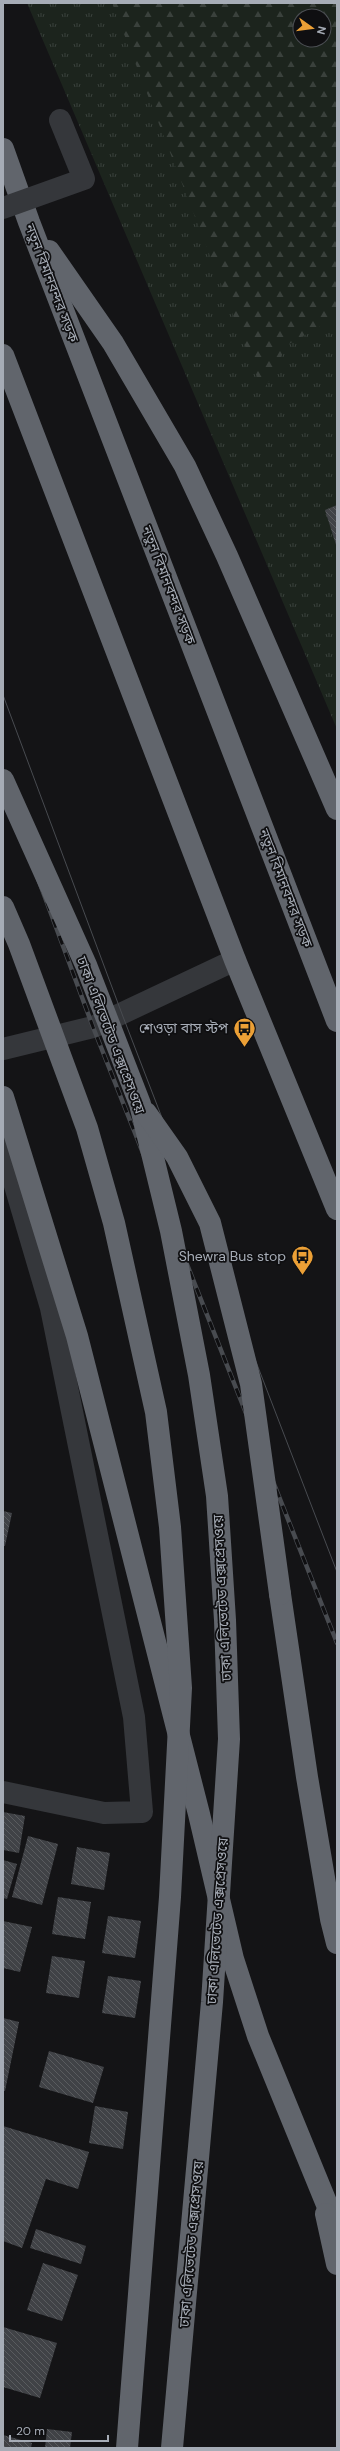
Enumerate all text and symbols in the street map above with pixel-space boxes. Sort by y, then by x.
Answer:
north arrow [292,8,332,48]
text: N [314,25,329,36]
street label: নতুন বিমানবন্দর সড়ক [21,220,83,346]
street label: নতুন বিমানবন্দর সড়ক [138,522,200,648]
street label: নতুন বিমানবন্দর সড়ক [255,825,317,951]
street label: ঢাকা এলিভেটেড এক্সপ্রেসওয়ে [72,953,149,1116]
bus stop icon: শেওড়া বাস স্টপ [231,1015,257,1048]
place label: শেওড়া বাস স্টপ [139,1019,229,1037]
bus stop icon: Shewra Bus stop [289,1243,315,1276]
place label: Shewra Bus stop [179,1247,286,1265]
street label: ঢাকা এলিভেটেড এক্সপ্রেসওয়ে [209,1514,235,1683]
street label: ঢাকা এলিভেটেড এক্সপ্রেসওয়ে [202,1837,232,2006]
street label: ঢাকা এলিভেটেড এক্সপ্রেসওয়ে [175,2160,207,2329]
scale bar [10,2417,108,2443]
text: 20 m [16,2423,45,2439]

